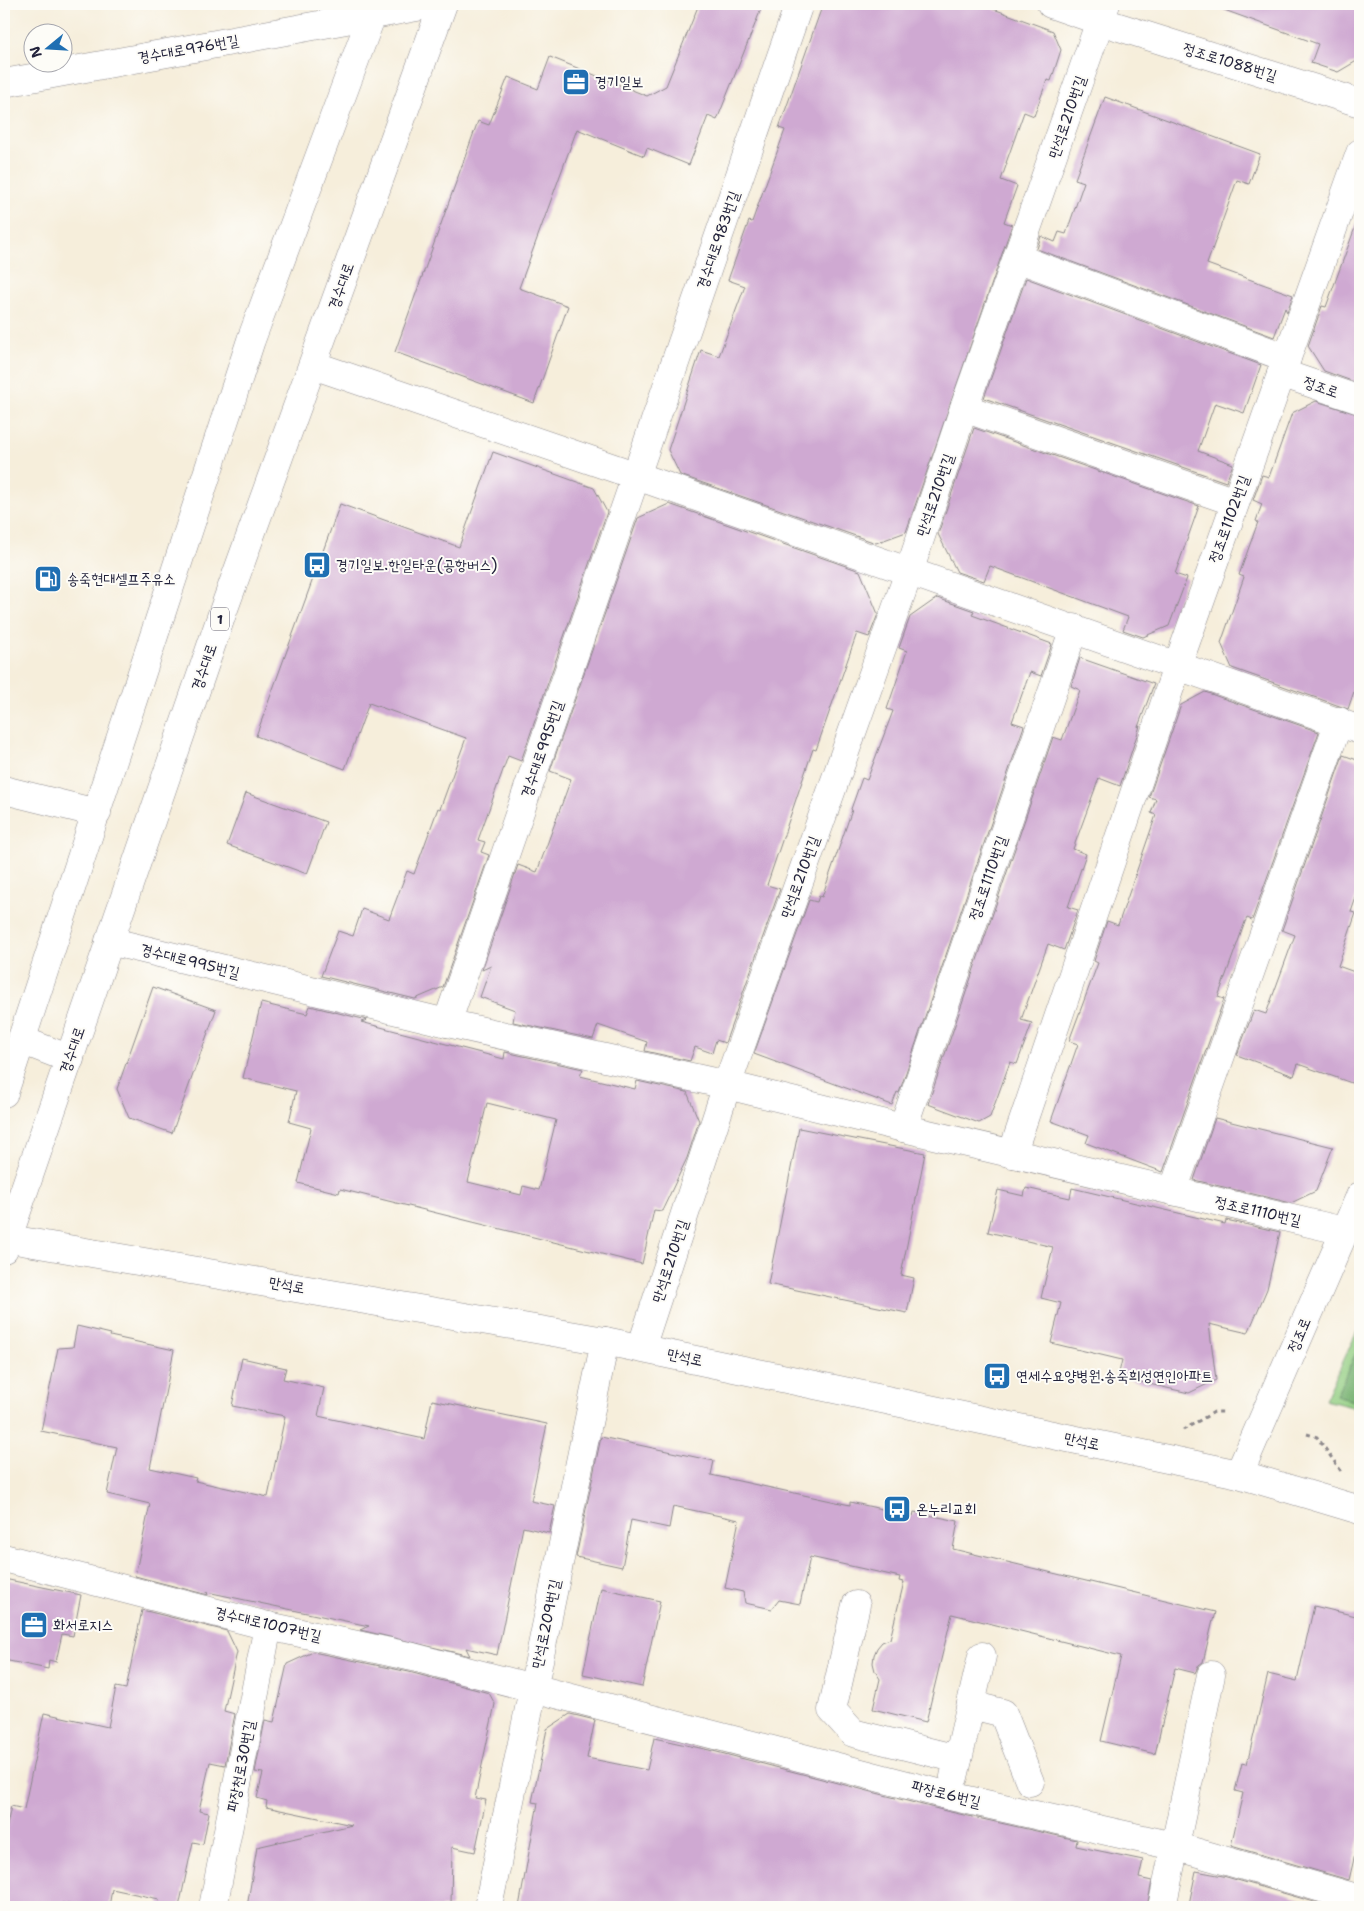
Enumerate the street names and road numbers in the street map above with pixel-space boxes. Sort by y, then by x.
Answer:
street label: 경수대로976번길 [136,30,240,68]
street label: 정조로1088번길 [1181,38,1279,86]
street label: 만석로210번길 [1043,73,1091,161]
street label: 경수대로983번길 [692,188,744,292]
street label: 경수대로 [323,260,359,312]
street label: 정조로 [1301,372,1341,402]
street label: 만석로210번길 [911,451,959,539]
street label: 정조로1102번길 [1204,472,1254,566]
road number: 1 [211,608,229,630]
street label: 경수대로 [187,641,221,693]
street label: 경수대로995번길 [516,698,568,800]
street label: 만석로210번길 [776,833,824,921]
street label: 정조로1110번길 [964,833,1012,923]
street label: 경수대로995번길 [138,939,242,983]
street label: 경수대로 [55,1024,89,1076]
street label: 정조로1110번길 [1213,1191,1303,1231]
street label: 만석로210번길 [647,1217,693,1305]
street label: 만석로 [267,1272,307,1298]
street label: 정조로 [1283,1314,1315,1356]
street label: 만석로 [665,1343,705,1371]
street label: 만석로 [1062,1427,1102,1455]
street label: 만석로209번길 [527,1577,565,1671]
street label: 경수대로1007번길 [213,1602,323,1646]
street label: 파장천로30번길 [222,1718,260,1814]
street label: 파장로6번길 [909,1776,983,1812]

